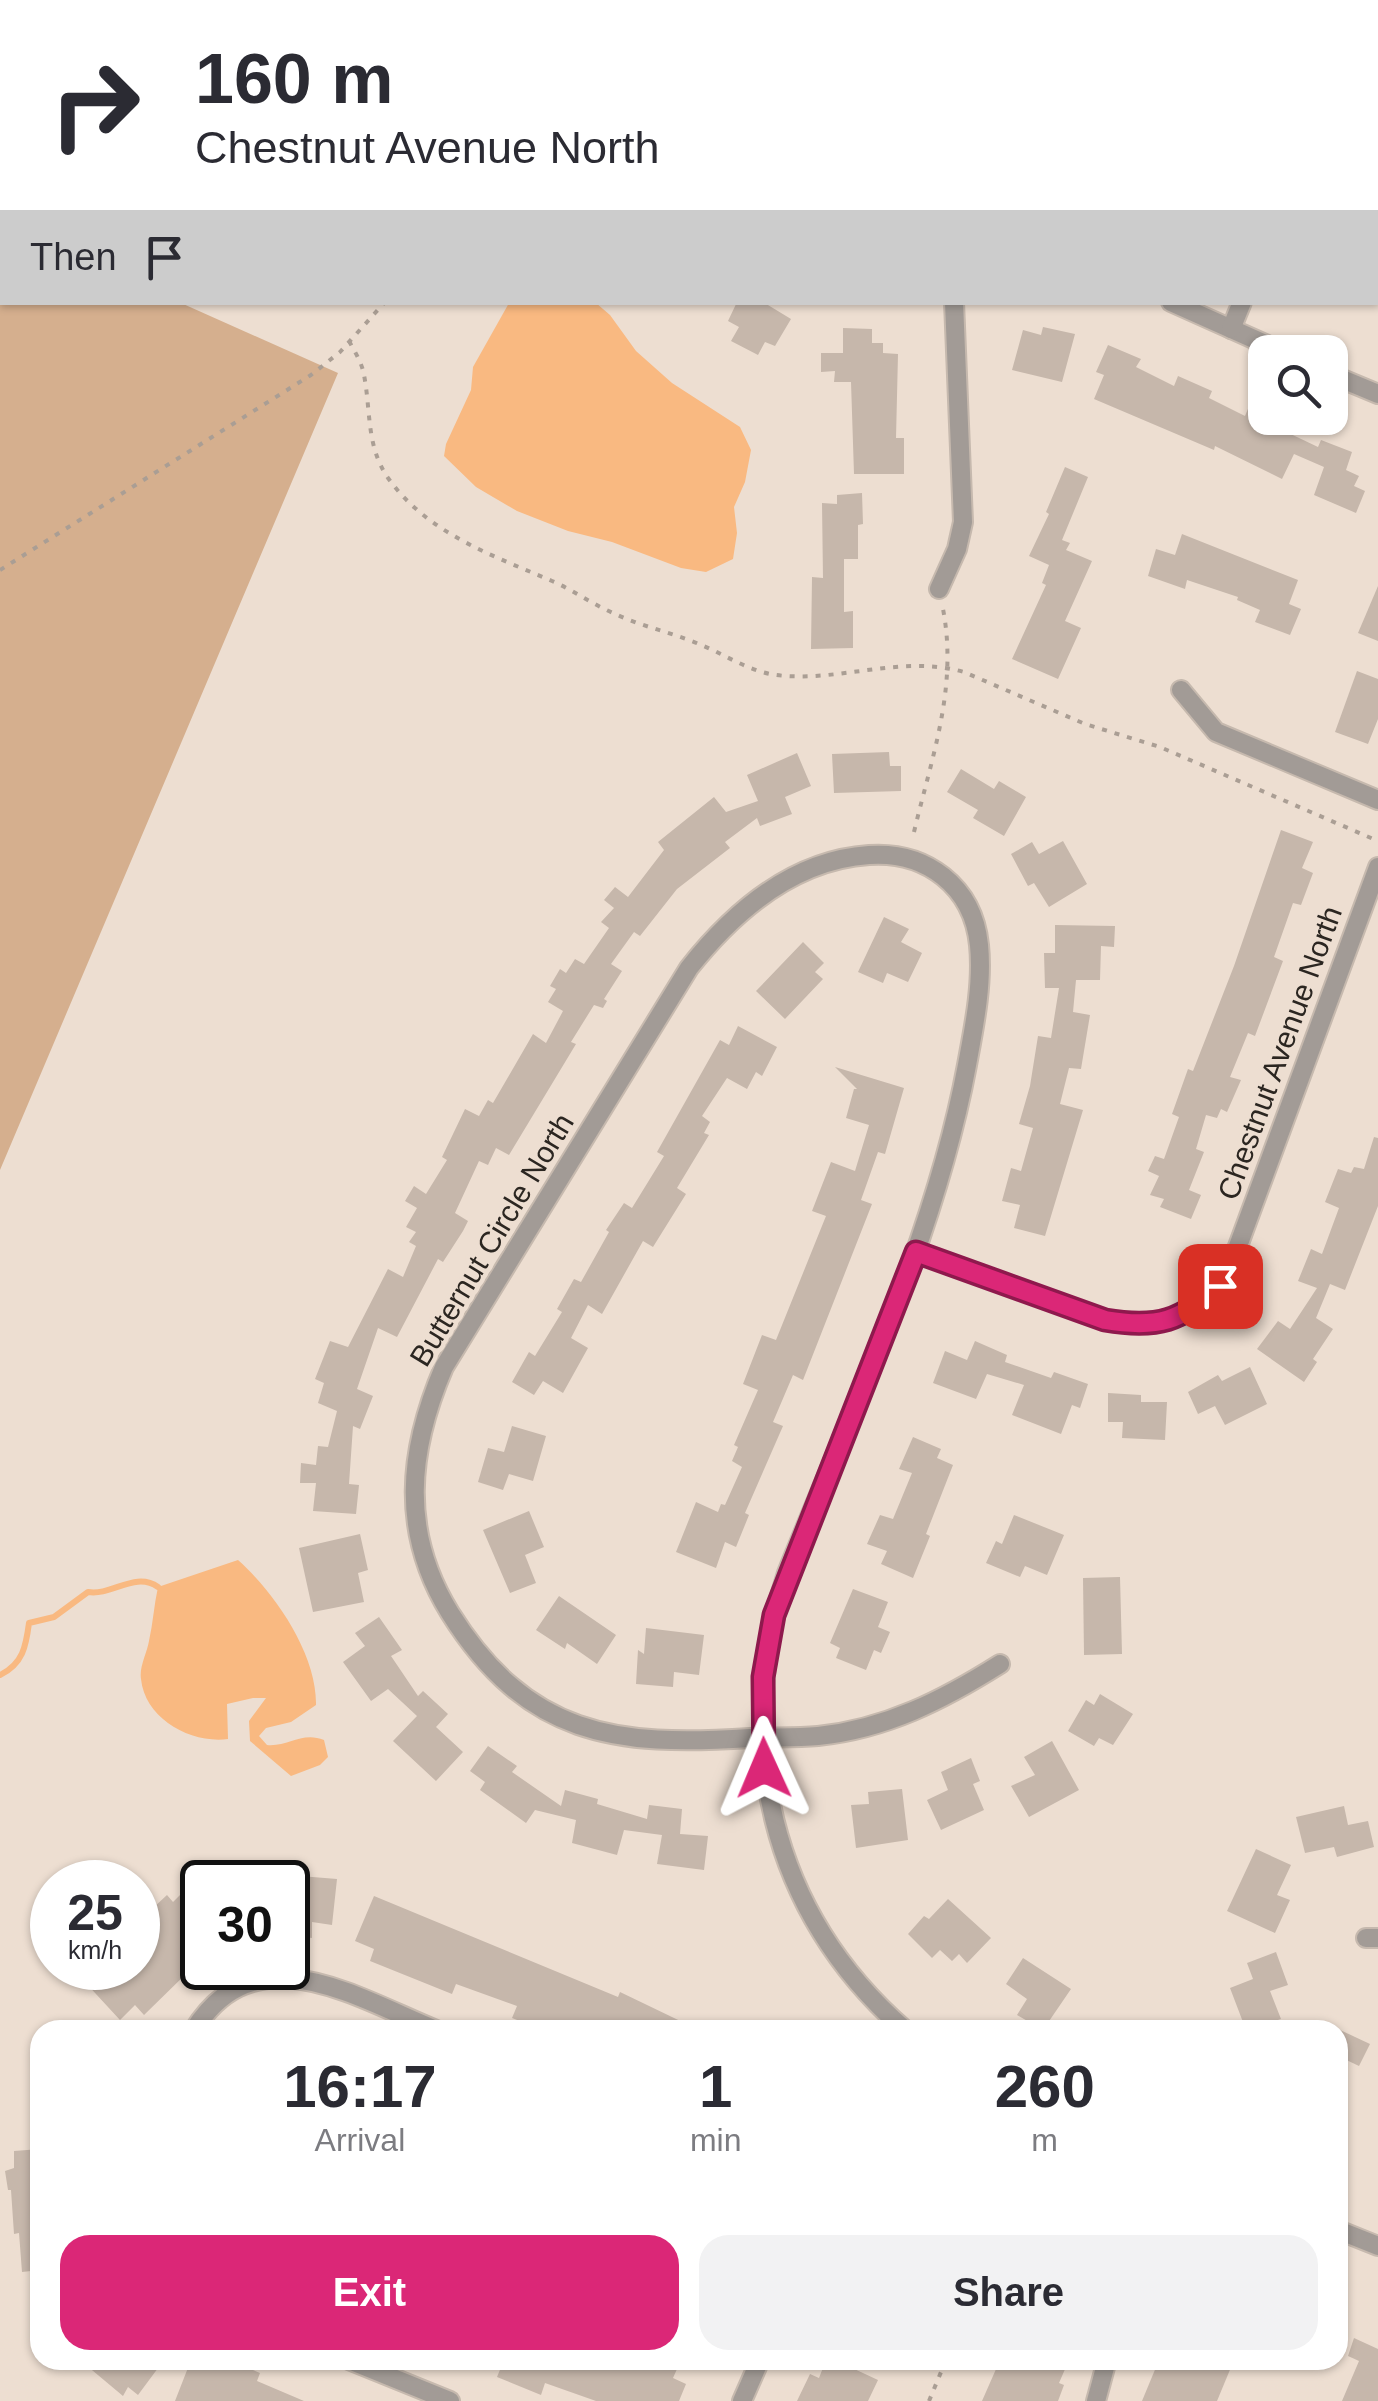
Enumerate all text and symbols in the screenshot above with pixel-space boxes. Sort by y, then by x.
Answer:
icon: right [30,40,160,170]
text: 160 m [195,40,393,118]
text: Chestnut Avenue North [195,122,659,173]
icon: arrive [137,230,192,285]
text: Then [30,236,117,278]
map controls [1248,335,1348,435]
button: search [1248,335,1348,435]
street label: Chestnut Avenue North [1211,902,1348,1204]
street label: Butternut Circle North [403,1108,580,1372]
pin [1178,1244,1263,1329]
icon: arrive [1193,1259,1248,1314]
position arrow [712,1716,816,1820]
speed limit sign: 30 [180,1860,310,1990]
text: 25 [67,1885,123,1941]
text: km/h [68,1936,122,1964]
text: 16:17 [283,2053,437,2120]
text: 1 [699,2053,732,2120]
text: 260 [995,2053,1095,2120]
text: Arrival [315,2122,405,2158]
text: min [690,2122,741,2158]
text: m [1031,2122,1058,2158]
button: Exit [60,2235,679,2350]
button: Share [699,2235,1318,2350]

